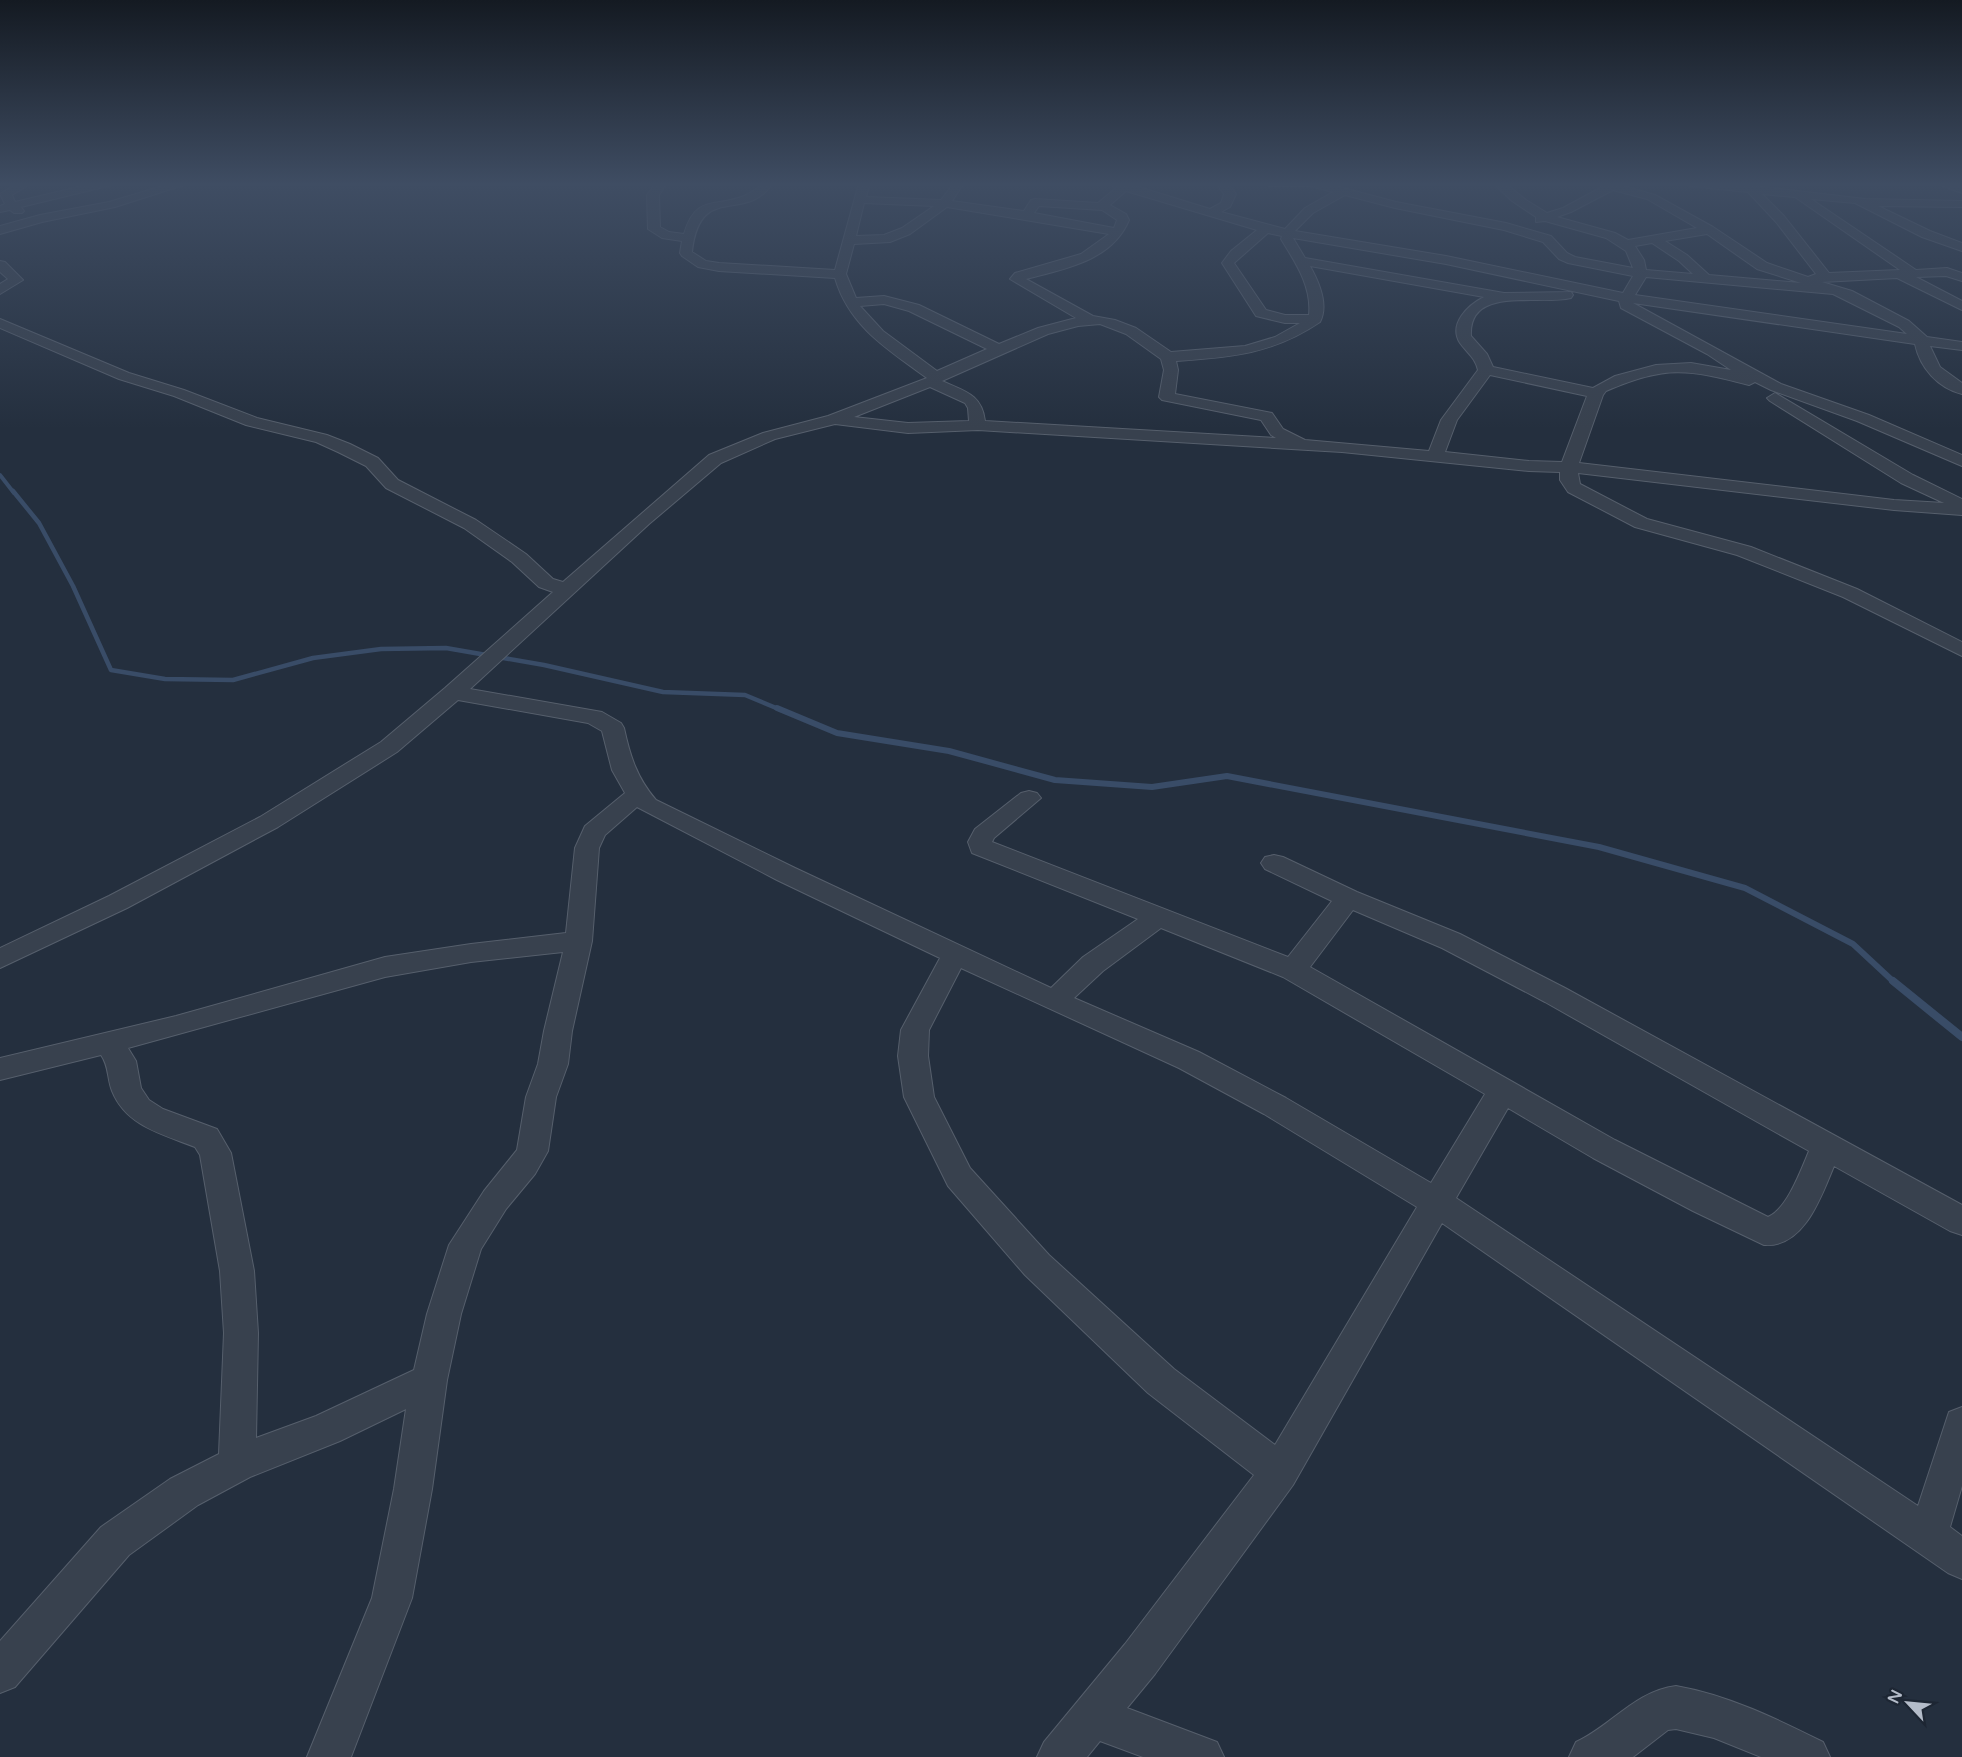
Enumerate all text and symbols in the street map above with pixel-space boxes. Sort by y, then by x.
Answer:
north arrow [1878,1673,1938,1733]
text: N [1884,1687,1907,1707]

